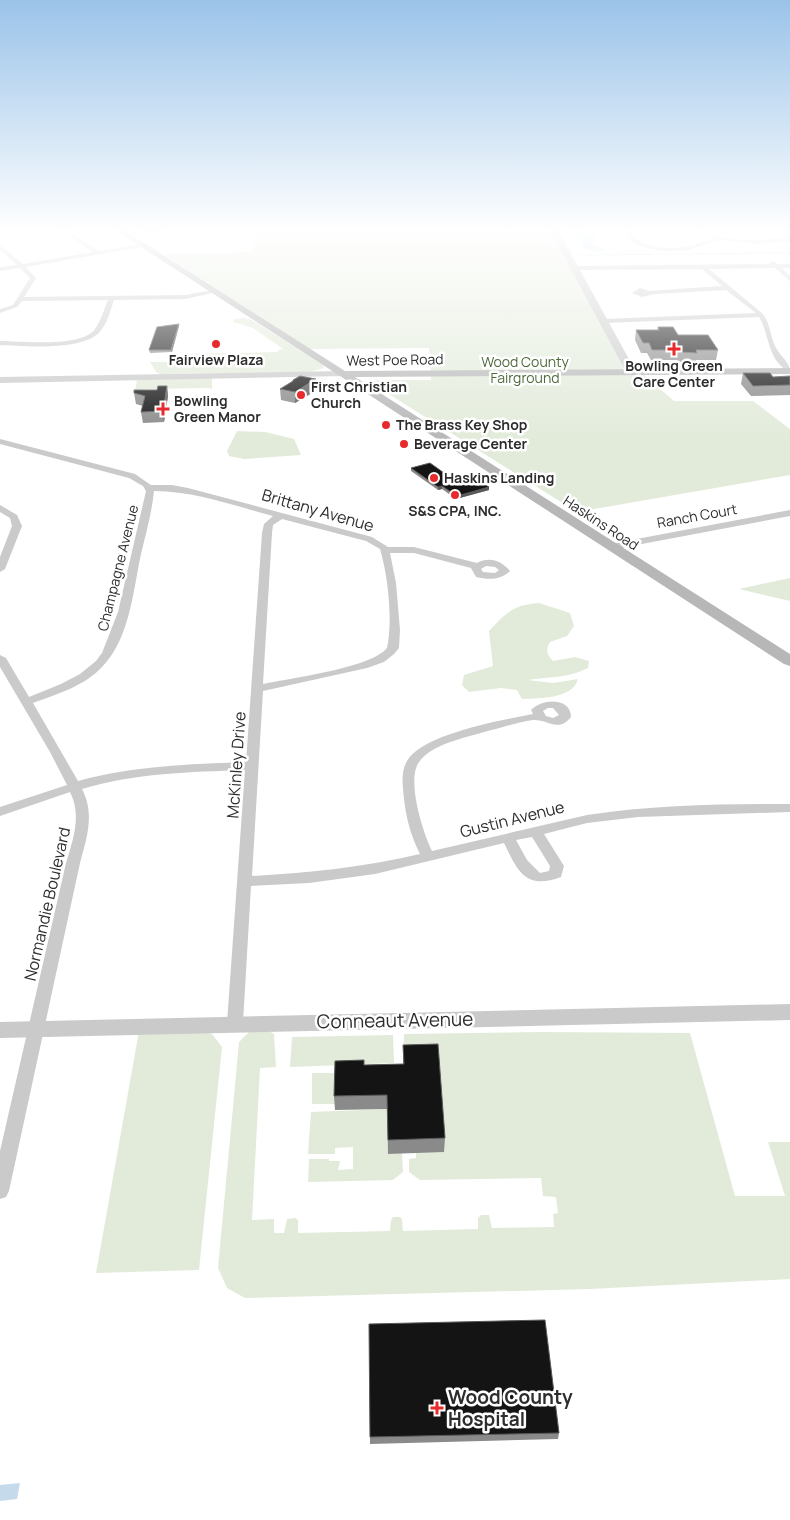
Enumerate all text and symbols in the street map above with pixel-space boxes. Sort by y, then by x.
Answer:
marker: Fairview Plaza [210,338,222,350]
marker: Bowling Green Care Center [667,342,681,356]
street label: West Poe Road [346,349,444,370]
place label: Fairview Plaza [169,350,263,369]
park label: Wood County Fairground [481,352,569,387]
place label: Bowling Green Care Center [625,356,723,391]
place label: First Christian Church [311,377,407,412]
marker: First Christian Church [295,389,307,401]
place label: Bowling Green Manor [174,391,261,426]
marker: Bowling Green Manor [156,402,170,416]
place label: The Brass Key Shop [396,415,528,434]
marker: The Brass Key Shop [380,419,392,431]
place label: Beverage Center [414,434,528,453]
marker: Beverage Center [398,438,410,450]
place label: Haskins Landing [444,468,554,487]
marker: Haskins Landing [428,472,440,484]
street label: Brittany Avenue [259,483,377,537]
marker: S&S CPA, INC. [449,489,461,501]
street label: Haskins Road [560,491,643,554]
street label: Ranch Court [655,499,739,532]
place label: S&S CPA, INC. [408,501,502,520]
street label: Champagne Avenue [93,503,142,633]
street label: McKinley Drive [221,711,251,819]
street label: Gustin Avenue [458,795,566,843]
street label: Normandie Boulevard [19,825,75,983]
street label: Conneaut Avenue [317,1006,473,1034]
place label: Wood County Hospital [448,1384,573,1432]
marker: Wood County Hospital [430,1401,444,1415]

